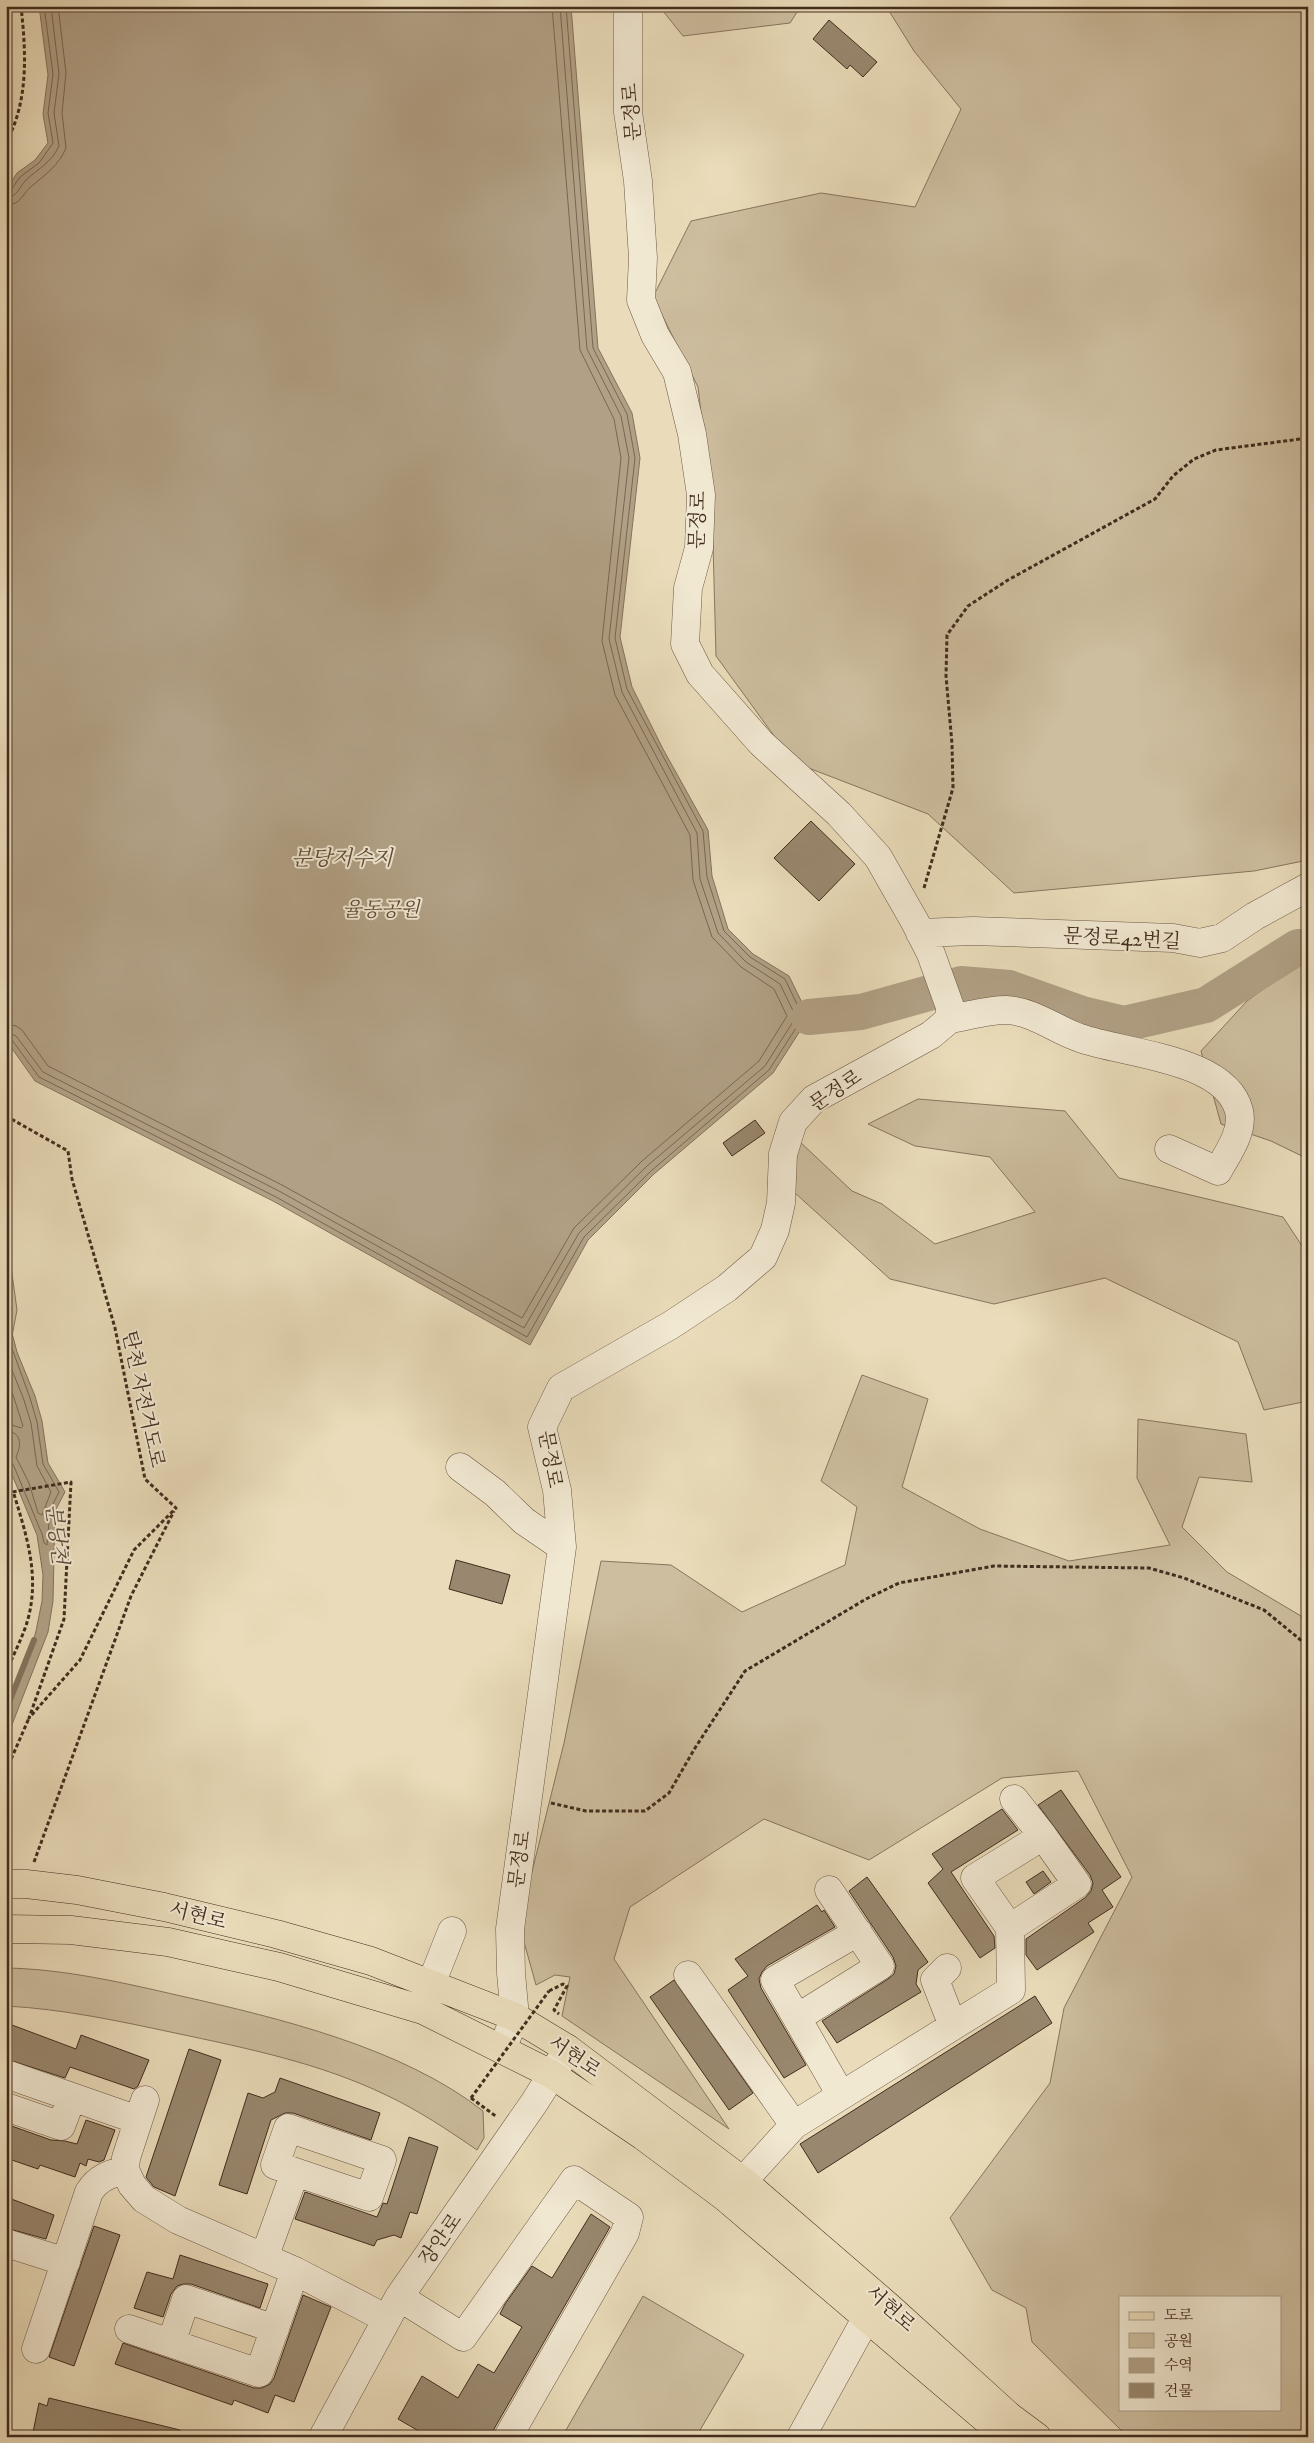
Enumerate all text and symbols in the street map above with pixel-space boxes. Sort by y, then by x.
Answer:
street label: 문정로 [618,82,647,142]
street label: 문정로 [685,491,712,549]
water label: 분당저수지 [291,846,394,872]
park label: 율동공원 [342,898,421,923]
street label: 문정로42번길 [1062,924,1181,955]
street label: 문정로 [805,1065,867,1118]
street label: 탄천 자전거도로 [116,1328,169,1470]
street label: 문정로 [532,1429,567,1490]
water label: 분당천 [39,1502,73,1568]
street label: 문정로 [504,1829,537,1890]
street label: 서현로 [166,1897,229,1936]
street label: 서현로 [543,2031,605,2084]
street label: 장안로 [414,2209,468,2271]
street label: 서현로 [860,2280,920,2338]
legend [1119,2296,1282,2410]
text: 도로 [1164,2306,1193,2325]
text: 공원 [1164,2332,1193,2351]
text: 수역 [1164,2356,1193,2375]
text: 건물 [1164,2382,1193,2401]

